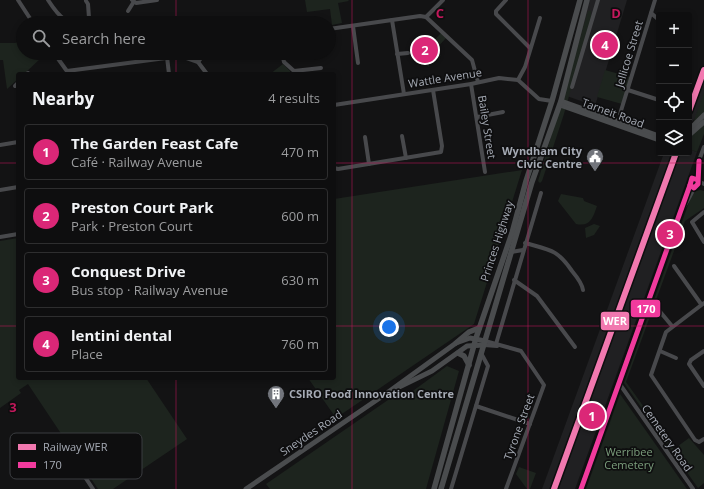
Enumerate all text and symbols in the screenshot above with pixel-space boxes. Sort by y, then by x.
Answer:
text: C [436,4,444,22]
text: D [611,4,621,22]
map controls [656,12,692,156]
button: + [656,12,692,48]
search box [16,16,336,60]
street label: Jellicoe Street [611,19,646,90]
icon: search [30,27,52,49]
text: Search here [62,28,146,48]
pin: 4 [592,30,618,60]
pin: 2 [412,35,438,65]
button: − [656,48,692,84]
street label: Wattle Avenue [407,64,483,91]
button: locate [656,84,692,120]
text: Nearby [32,87,94,110]
text: 4 results [268,89,320,107]
street label: Bailey Street [475,94,500,160]
street label: Tarneit Road [580,94,646,131]
button: layers [656,120,692,156]
text: The Garden Feast Cafe [71,133,238,153]
text: 1 [42,143,50,161]
text: 470 m [281,143,319,161]
place label: Wyndham City Civic Centre [502,143,583,171]
public building icon: Wyndham City Civic Centre [585,147,605,172]
text: Café · Railway Avenue [71,153,203,171]
text: Preston Court Park [71,197,214,217]
street label: Princes Highway [476,198,517,283]
text: 2 [42,207,50,225]
text: 600 m [281,207,319,225]
text: Park · Preston Court [71,217,193,235]
pin: 3 [657,219,683,249]
text: Conquest Drive [71,261,186,281]
text: 3 [42,271,50,289]
text: 630 m [281,271,319,289]
text: Bus stop · Railway Avenue [71,281,228,299]
line badge: 170 [630,299,661,318]
text: 170 [637,301,655,316]
line badge: WER [600,311,630,331]
text: WER [603,313,628,328]
your location [379,317,399,337]
text: lentini dental [71,325,172,345]
text: 4 [42,335,50,353]
text: 760 m [281,335,319,353]
text: Place [71,345,103,363]
building icon: CSIRO Foođ Innovation Centre [266,384,286,409]
place label: CSIRO Foođ Innovation Centre [289,386,455,401]
street label: Tyrone Street [500,392,537,462]
text: 3 [9,398,17,416]
pin: 1 [579,401,605,431]
street label: Cemetery Road [639,401,696,474]
street label: Sneydes Road [277,406,345,459]
legend [10,433,142,479]
text: Railway WER [43,439,108,454]
park label: Werribee Cemetery [604,444,654,472]
text: 170 [43,457,62,472]

